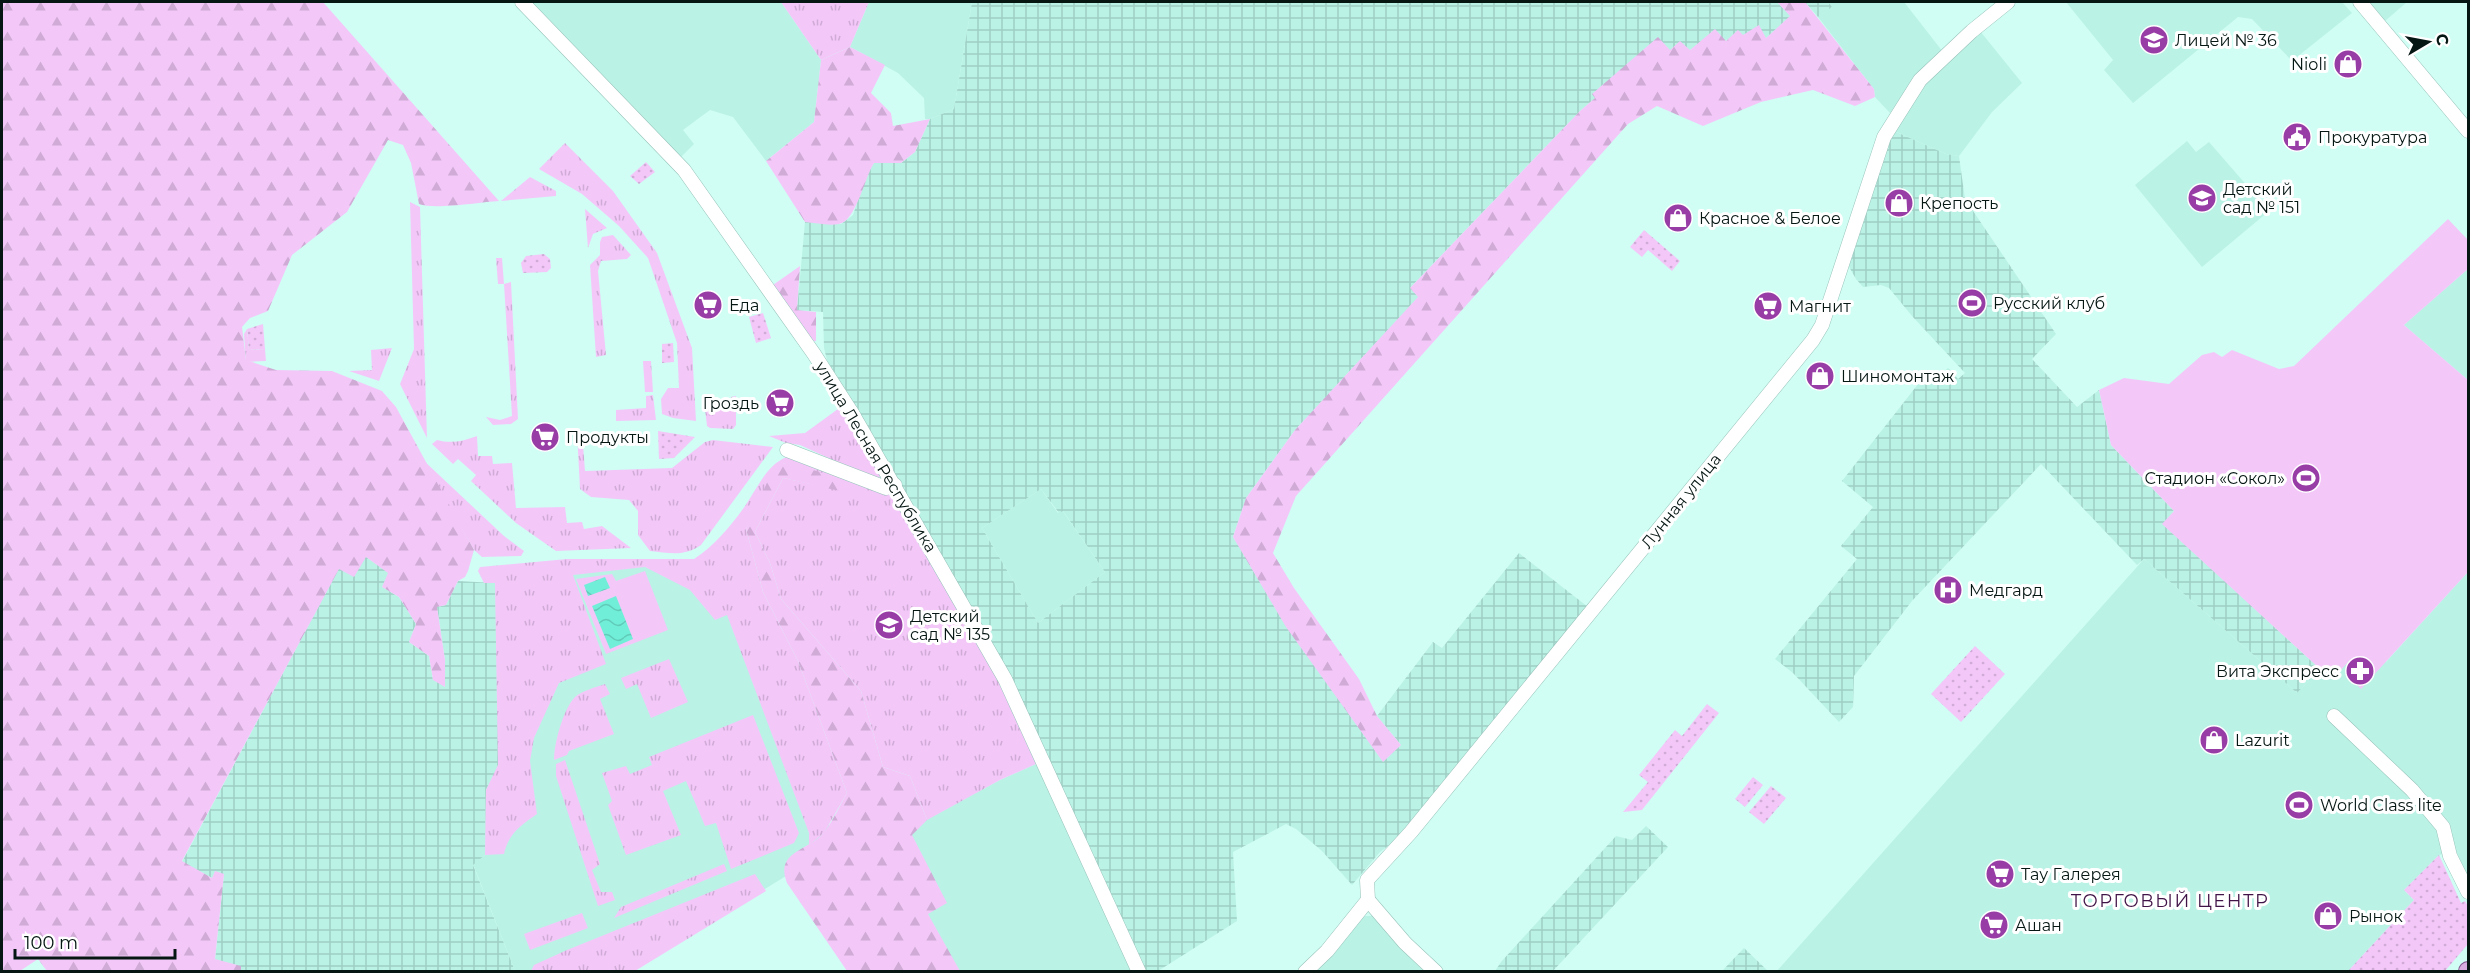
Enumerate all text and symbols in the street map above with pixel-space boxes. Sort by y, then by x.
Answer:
north arrow [2398,12,2458,72]
school or university icon: Лицей № 36 [2138,24,2170,56]
place label: Лицей № 36 [2175,31,2277,50]
text: С [2432,32,2453,47]
shop icon: Nioli [2332,48,2364,80]
place label: Nioli [2291,55,2327,74]
public building icon: Прокуратура [2281,121,2313,153]
place label: Прокуратура [2318,128,2427,147]
place label: Детский сад № 151 [2223,180,2300,217]
school or university icon: Детский сад № 151 [2186,182,2218,214]
shop icon: Крепость [1883,187,1915,219]
place label: Крепость [1920,194,1998,213]
shop icon: Красное & Белое [1662,202,1694,234]
place label: Красное & Белое [1699,209,1841,228]
sports icon: Русский клуб [1956,287,1988,319]
supermarket icon: Еда [692,289,724,321]
supermarket icon: Магнит [1752,290,1784,322]
place label: Русский клуб [1993,294,2105,313]
place label: Еда [729,296,759,315]
place label: Магнит [1789,297,1851,316]
street label: улица Лесная Республика [811,357,941,556]
shop icon: Шиномонтаж [1804,360,1836,392]
place label: Шиномонтаж [1841,367,1954,386]
supermarket icon: Гроздь [764,387,796,419]
place label: Гроздь [703,394,759,413]
supermarket icon: Продукты [529,421,561,453]
place label: Продукты [566,428,649,447]
street label: Лунная улица [1637,450,1725,552]
sports icon: Стадион «Сокол» [2290,462,2322,494]
place label: Стадион «Сокол» [2144,469,2285,488]
hospital icon: Медгард [1932,574,1964,606]
place label: Медгард [1969,581,2043,600]
place label: Детский сад № 135 [910,607,990,644]
school or university icon: Детский сад № 135 [873,609,905,641]
pharmacy icon: Вита Экспресс [2344,655,2376,687]
place label: Вита Экспресс [2216,662,2339,681]
shop icon: Lazurit [2198,724,2230,756]
place label: Lazurit [2235,731,2290,750]
sports icon: World Class lite [2283,789,2315,821]
place label: World Class lite [2320,796,2442,815]
supermarket icon: Тау Галерея [1984,858,2016,890]
place label: Тау Галерея [2021,865,2121,884]
district label: ТОРГОВЫЙ ЦЕНТР [2071,890,2269,912]
shop icon: Рынок [2312,900,2344,932]
place label: Рынок [2349,907,2404,926]
supermarket icon: Ашан [1978,909,2010,941]
place label: Ашан [2015,916,2062,935]
scale bar [15,922,176,960]
text: 100 m [24,932,78,954]

